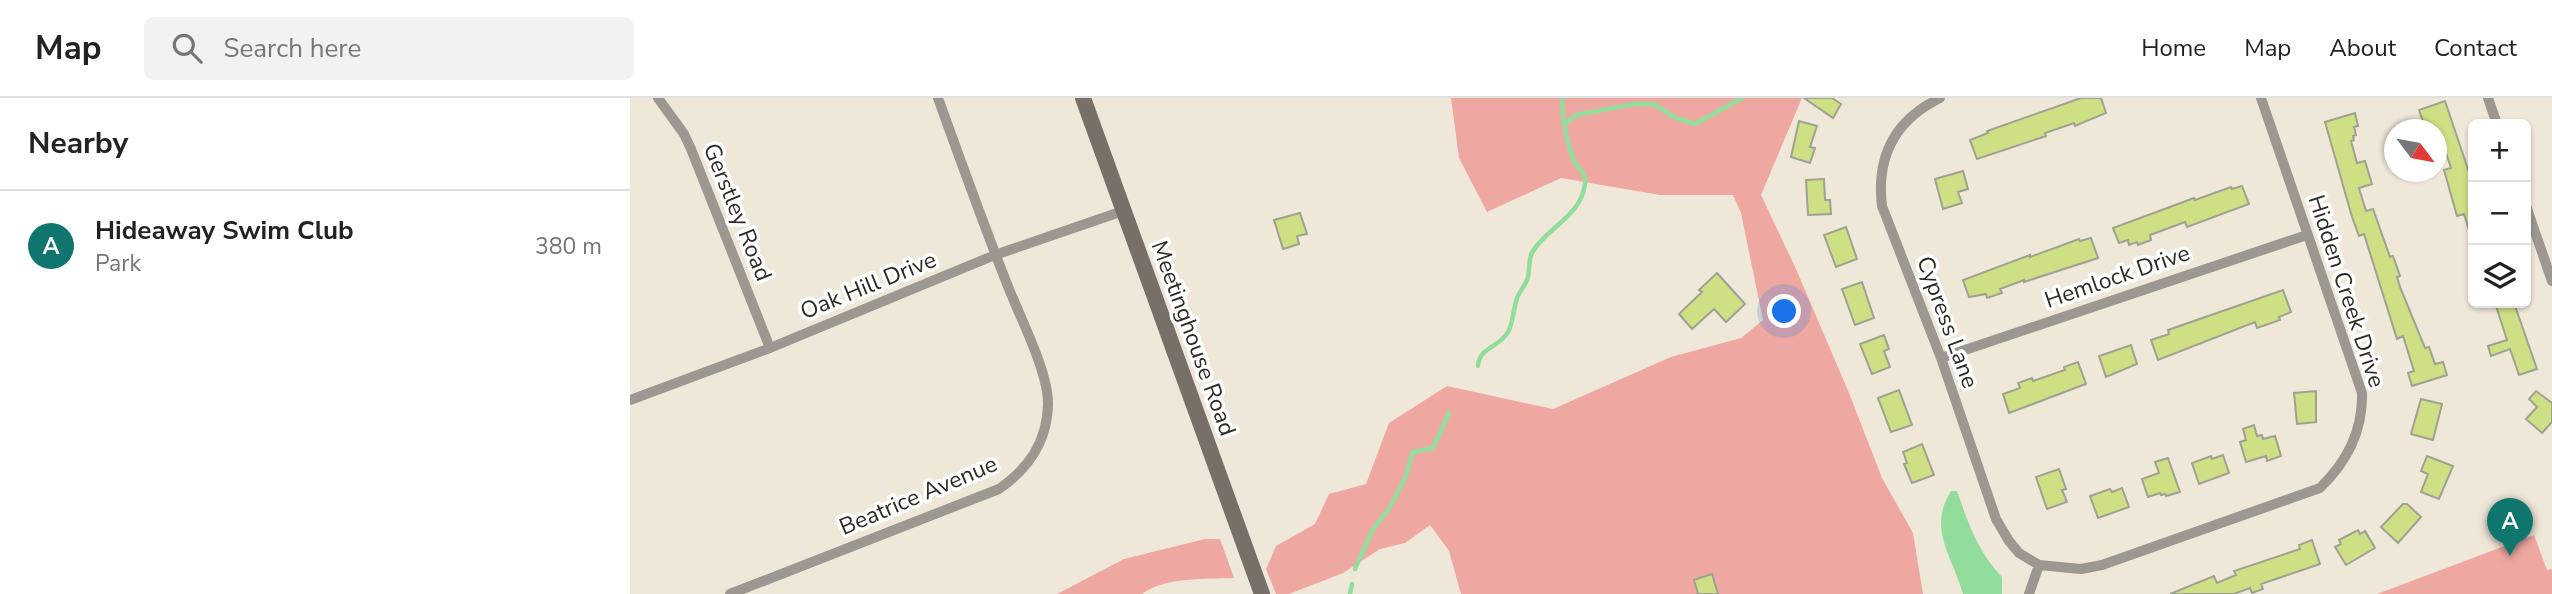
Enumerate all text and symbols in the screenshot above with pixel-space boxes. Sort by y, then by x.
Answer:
search box [144,17,634,80]
text: Map [35,26,102,71]
icon: search [168,29,206,67]
text: Search here [224,31,361,66]
text: Home [2141,32,2206,64]
text: Map [2244,32,2291,64]
text: About [2329,32,2396,64]
text: Contact [2434,32,2517,64]
north arrow [2384,119,2447,182]
map controls [2468,119,2531,308]
button: + [2468,119,2531,182]
text: Nearby [28,123,128,164]
street label: Gerstley Road [696,139,779,286]
button: − [2468,182,2531,245]
street label: Hidden Creek Drive [2301,191,2392,391]
text: Hideaway Swim Club [95,213,354,248]
text: A [42,231,60,262]
text: 380 m [535,231,602,262]
street label: Meetinghouse Road [1144,236,1243,440]
street label: Hemlock Drive [2040,237,2194,316]
street label: Oak Hill Drive [796,244,941,327]
button: layers [2468,245,2531,308]
text: Park [95,248,141,279]
street label: Cypress Lane [1909,252,1986,393]
your location [1767,294,1801,328]
street label: Beatrice Avenue [835,448,1002,543]
pin: A [2487,498,2533,556]

